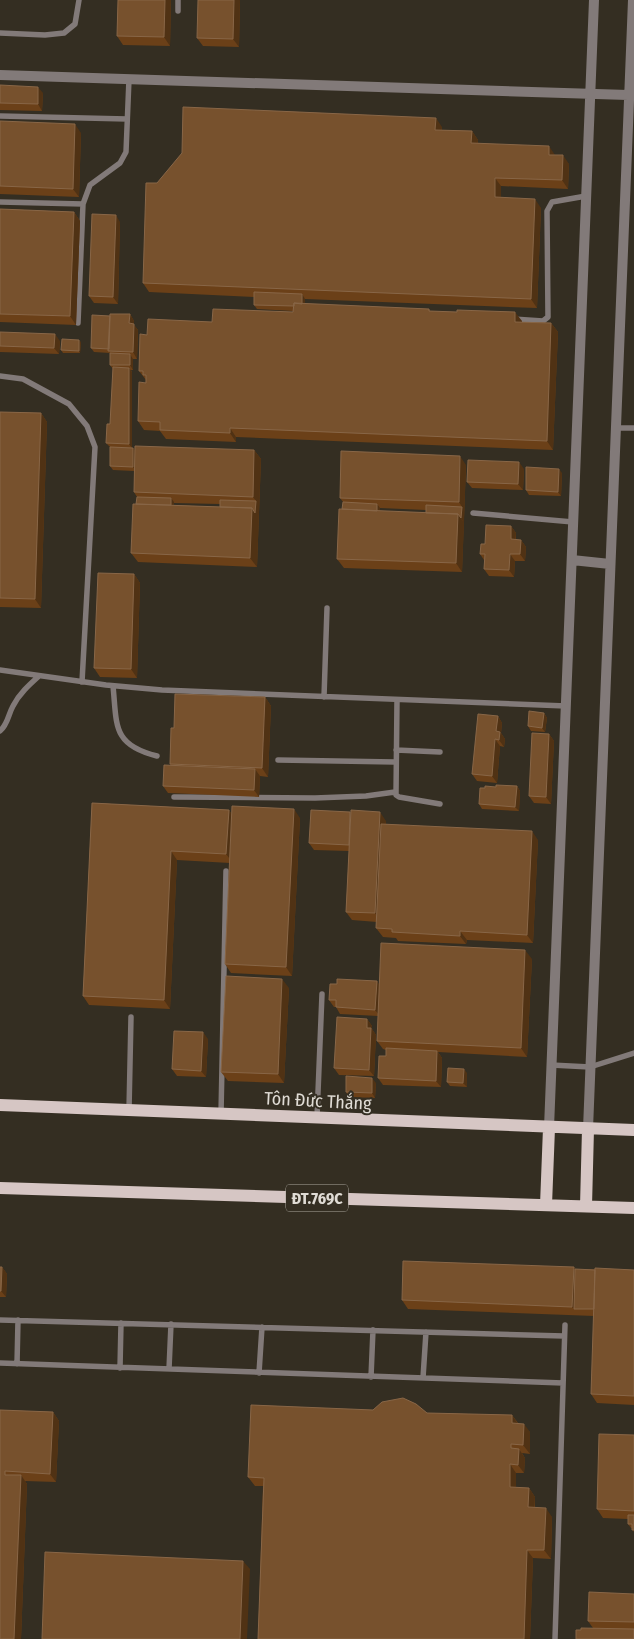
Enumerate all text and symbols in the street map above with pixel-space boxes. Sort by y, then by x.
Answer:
street label: Tôn Đức Thắng [264,1086,373,1115]
road number: ĐT.769C [286,1184,348,1212]

